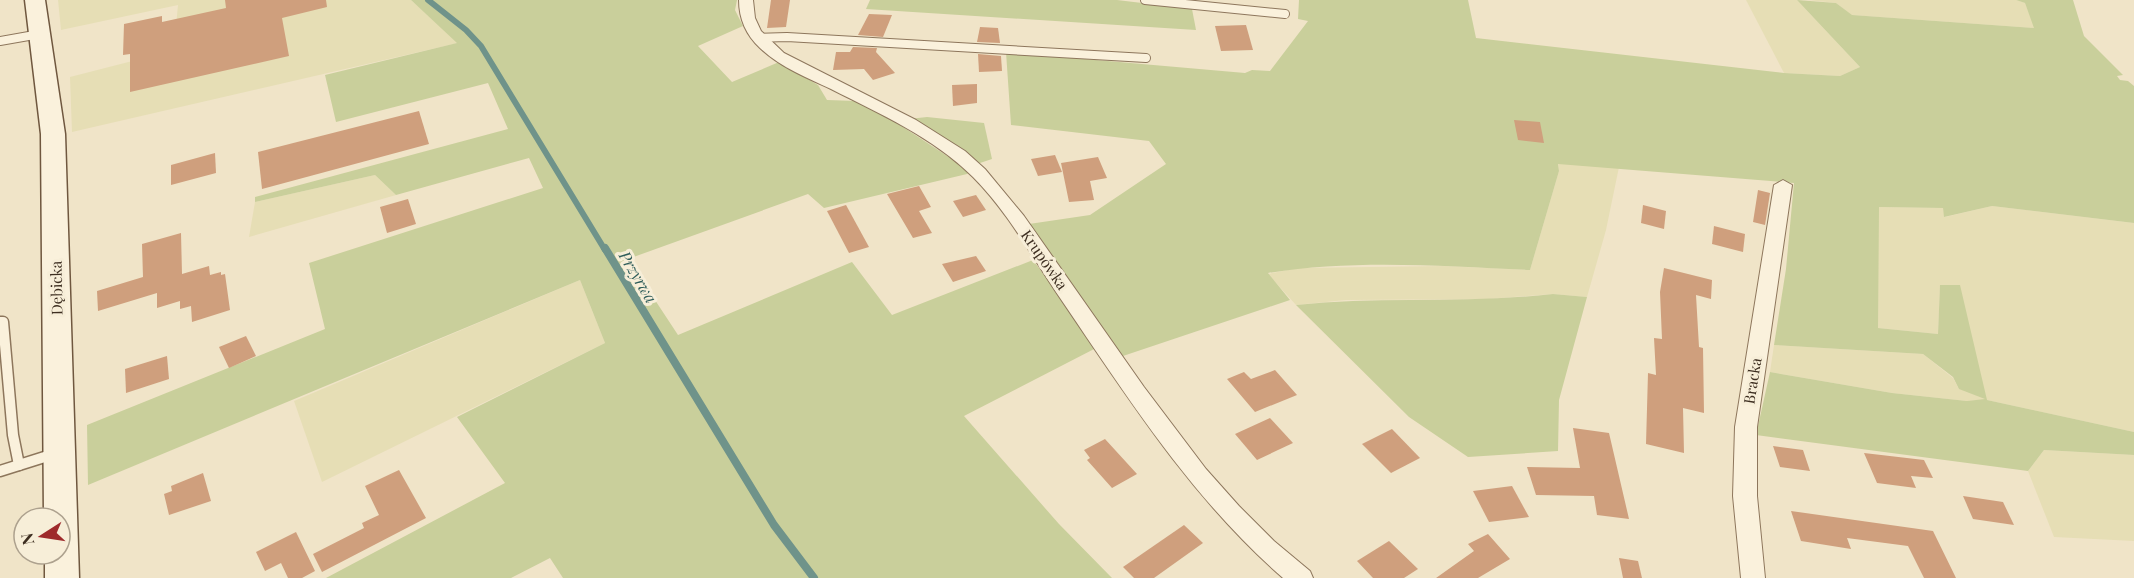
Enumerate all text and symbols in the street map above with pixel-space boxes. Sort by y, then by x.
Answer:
street label: Krupówka [1017,226,1073,294]
water label: Przyrwa [614,246,662,307]
street label: Dębicka [46,260,66,315]
street label: Bracka [1739,356,1766,405]
north arrow [12,506,72,566]
text: N [15,531,38,547]

